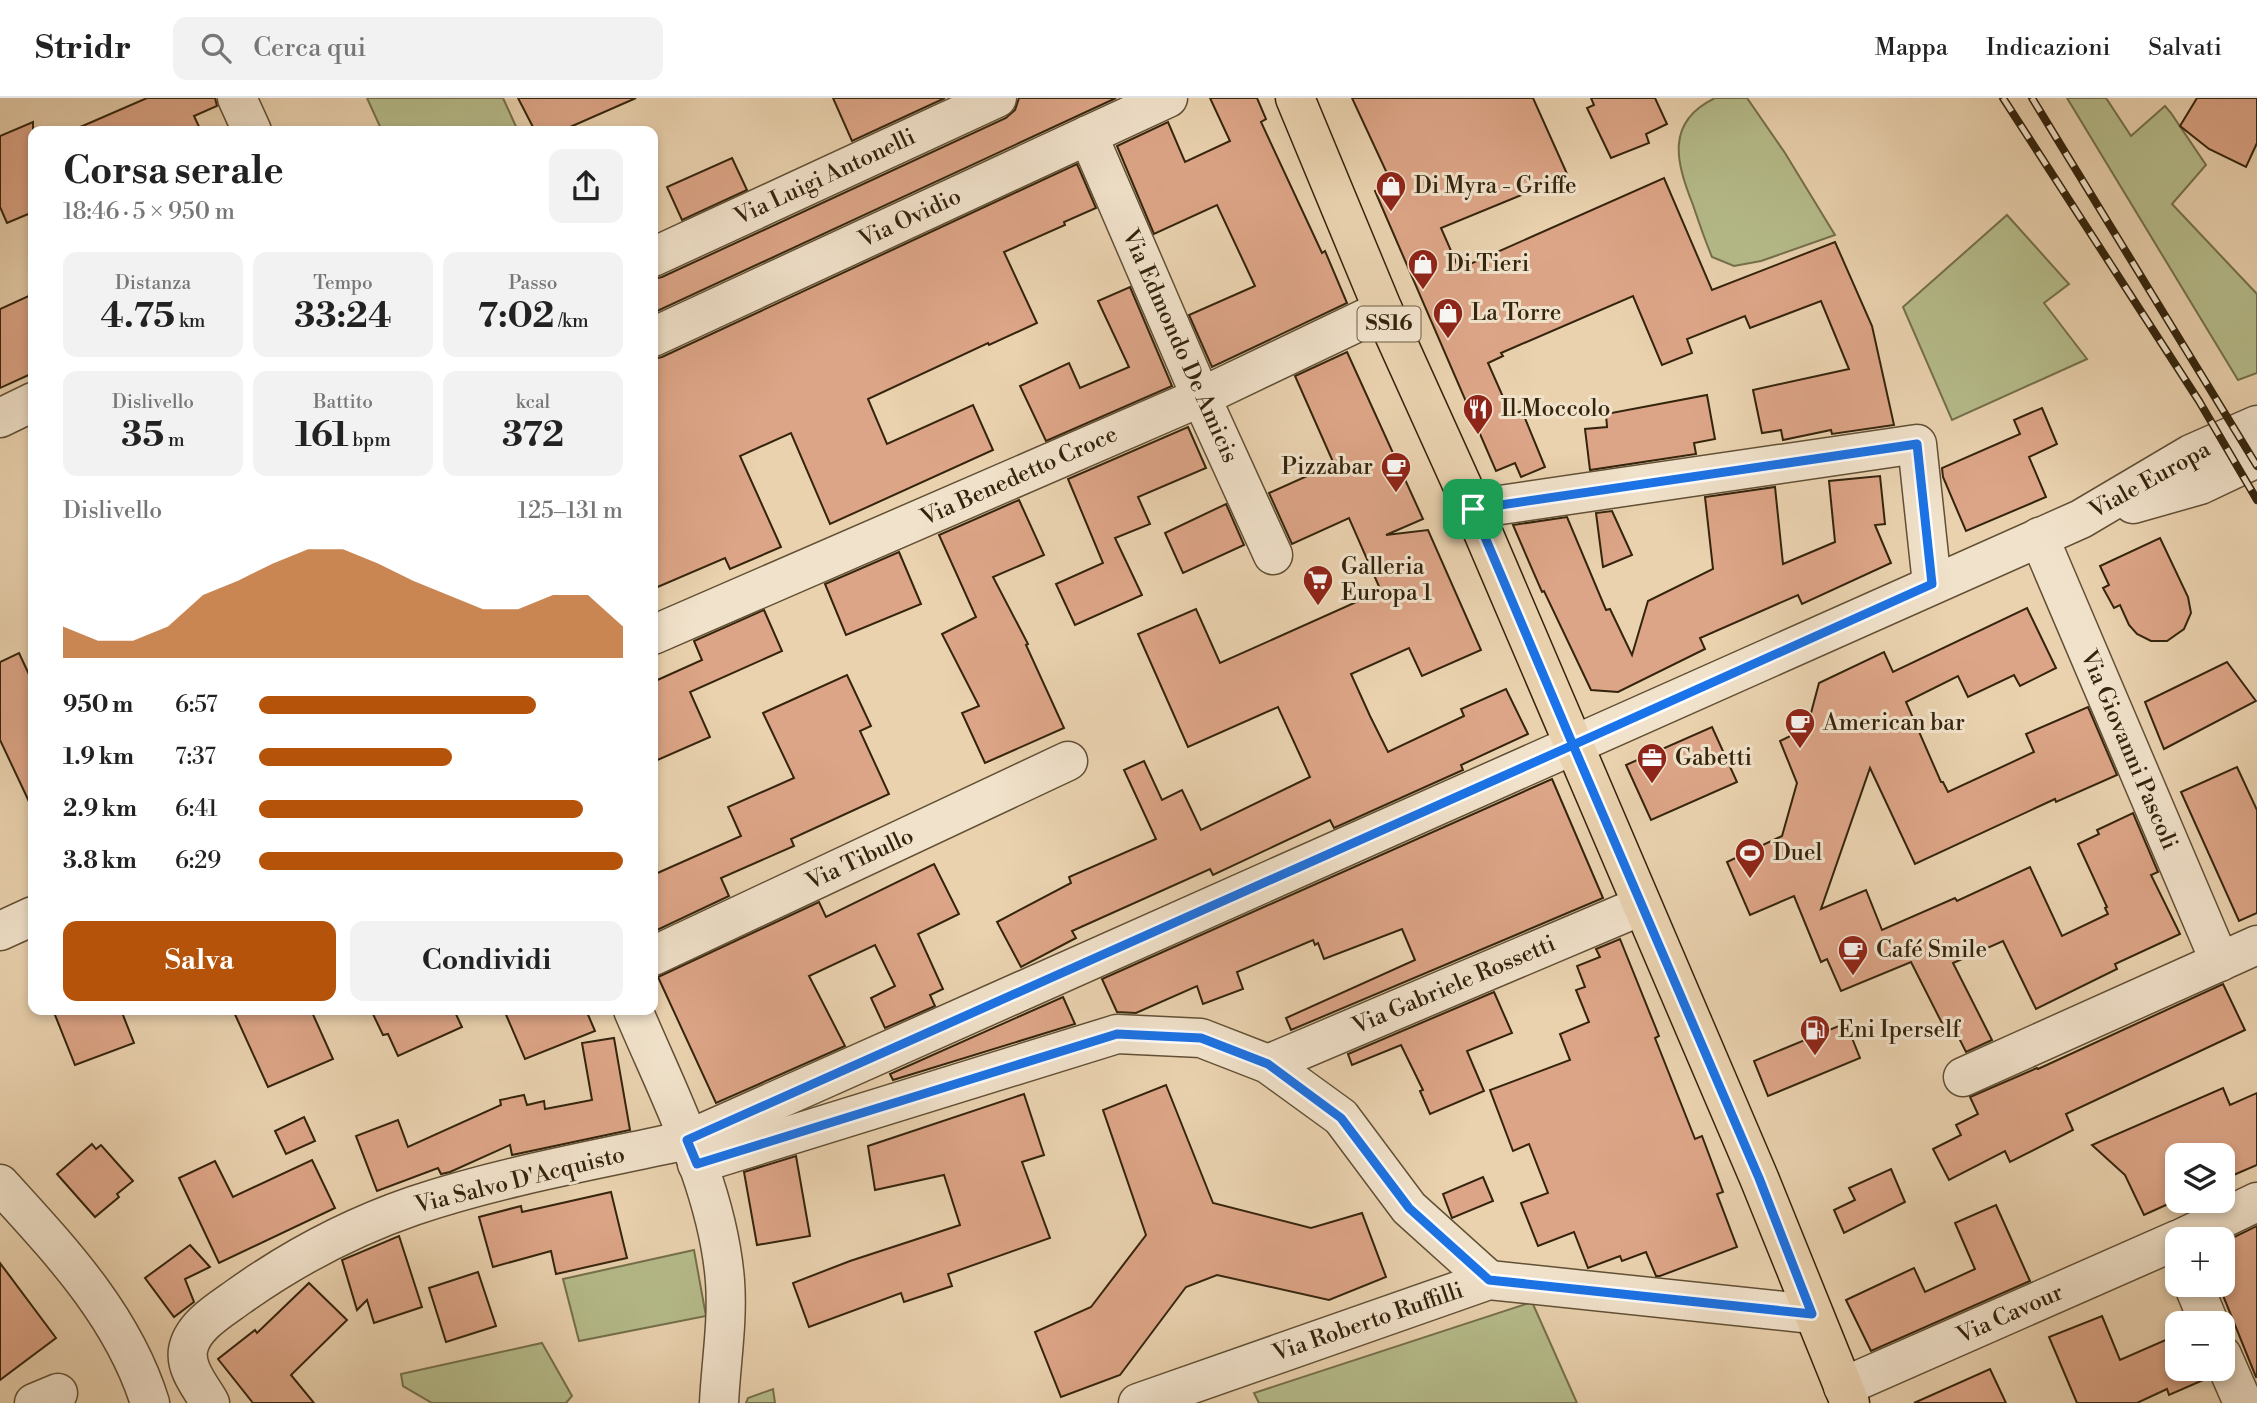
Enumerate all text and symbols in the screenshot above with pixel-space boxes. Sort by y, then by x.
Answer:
search box [173,17,663,80]
text: Stridr [35,28,131,69]
icon: search [197,29,235,67]
text: Cerca qui [253,32,366,64]
text: Mappa [1875,33,1948,63]
text: Indicazioni [1986,33,2110,63]
text: Salvati [2148,33,2222,63]
street label: Via Luigi Antonelli [729,123,920,232]
text: Corsa serale [63,148,284,195]
button: share [549,149,623,223]
shop icon: Di Myra - Griffe [1374,169,1408,213]
place label: Di Myra - Griffe [1414,172,1577,200]
street label: Via Ovidio [853,182,966,254]
text: 18:46 · 5 × 950 m [63,198,235,226]
street label: Via Edmondo De Amicis [1115,224,1244,467]
shop icon: Di Tieri [1406,247,1440,291]
place label: Di Tieri [1446,250,1529,278]
text: Distanza [115,271,191,295]
text: Tempo [313,271,373,295]
text: Passo [509,271,557,295]
text: 4.75 [100,295,175,338]
text: 33:24 [294,295,392,338]
text: 7:02 [477,295,554,338]
shop icon: La Torre [1431,296,1465,340]
place label: La Torre [1471,299,1561,327]
road number: SS16 [1358,306,1420,342]
text: km [175,309,206,333]
text: /km [554,309,589,333]
text: Dislivello [112,390,194,414]
text: Battito [313,390,373,414]
text: kcal [516,390,550,414]
restaurant icon: Il Moccolo [1461,392,1495,436]
place label: Il Moccolo [1501,395,1610,423]
text: 35 [121,414,164,457]
text: 161 [295,414,349,457]
text: 372 [502,414,564,457]
street label: Via Benedetto Croce [915,420,1122,532]
text: m [164,428,185,452]
text: bpm [349,428,391,452]
street label: Viale Europa [2084,435,2216,525]
cafe icon: Pizzabar [1379,450,1413,494]
place label: Pizzabar [1281,453,1373,481]
pin [1443,479,1503,539]
icon: arrive [1454,490,1492,528]
text: Dislivello [63,497,162,525]
text: 125–131 m [518,497,623,525]
place label: Galleria Europa 1 [1341,553,1432,607]
supermarket icon: Galleria Europa 1 [1301,563,1335,607]
street label: Via Giovanni Pascoli [2074,645,2184,854]
text: 950 m [63,691,133,719]
text: 6:57 [175,691,218,719]
cafe icon: American bar [1783,706,1817,750]
place label: American bar [1822,709,1965,737]
office icon: Gabetti [1635,741,1669,785]
text: 1.9 km [63,743,134,771]
text: 7:37 [175,743,216,771]
place label: Gabetti [1675,744,1752,772]
text: 2.9 km [63,795,137,823]
text: 6:41 [175,795,218,823]
street label: Via Tibullo [801,822,918,897]
sports icon: Duel [1733,836,1767,880]
place label: Duel [1773,839,1823,867]
text: 3.8 km [63,847,137,875]
text: 6:29 [175,847,221,875]
button: Salva [63,921,336,1001]
button: Condividi [350,921,623,1001]
street label: Via Gabriele Rossetti [1347,930,1560,1041]
cafe icon: Café Smile [1836,933,1870,977]
place label: Café Smile [1876,936,1987,964]
fuel station icon: Eni Iperself [1798,1013,1832,1057]
place label: Eni Iperself [1838,1016,1962,1044]
street label: Via Salvo D'Acquisto [411,1140,628,1220]
map controls [2165,1143,2235,1381]
button: layers [2165,1143,2235,1213]
button: + [2165,1227,2235,1297]
street label: Via Roberto Ruffilli [1268,1276,1467,1368]
street label: Via Cavour [1952,1278,2067,1350]
button: − [2165,1311,2235,1381]

